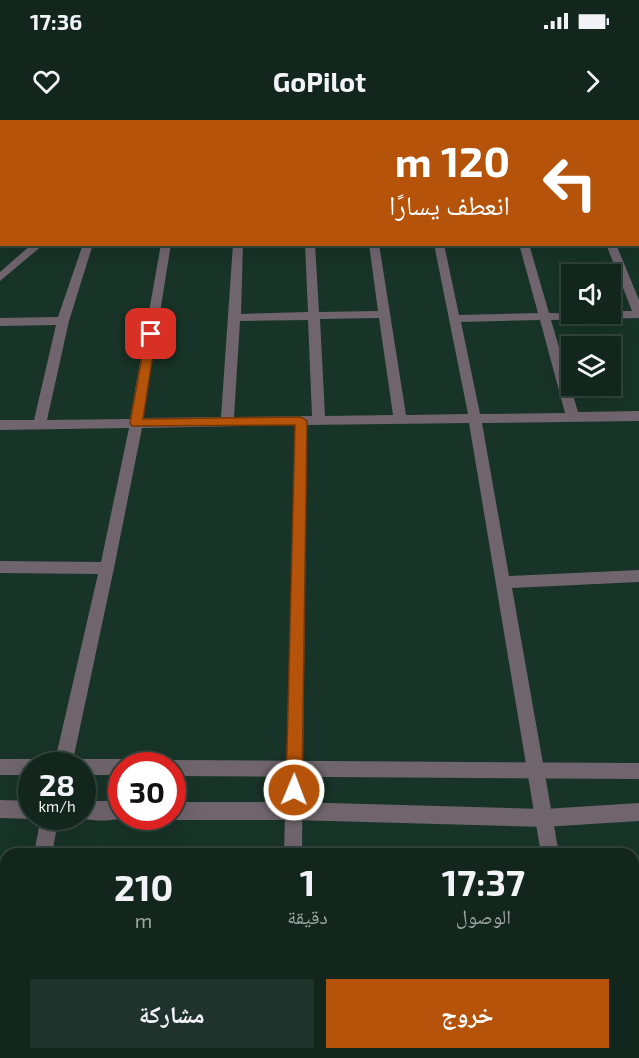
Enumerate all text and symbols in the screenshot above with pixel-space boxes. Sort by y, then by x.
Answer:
text: 17:36 [30,8,82,34]
icon: heart [30,65,63,98]
text: GoPilot [273,65,366,97]
icon: forward [576,65,609,98]
text: 120 m [395,135,510,185]
icon: left [531,144,609,222]
text: انعطف يسارًا [389,188,510,220]
map controls [561,264,621,396]
button: sound [561,264,621,324]
pin [125,308,176,359]
icon: arrive [134,317,167,350]
button: layers [561,336,621,396]
speed limit sign: 30 [108,752,186,830]
position arrow [262,758,326,822]
text: 28 [39,766,75,802]
text: km/h [38,797,76,815]
text: 1 [300,860,315,903]
text: 17:37 [442,860,525,903]
text: 210 [114,865,173,908]
text: دقيقة [287,904,328,928]
text: الوصول [456,904,511,928]
text: m [135,908,152,932]
button: مشاركة [30,979,314,1048]
button: خروج [326,979,609,1048]

